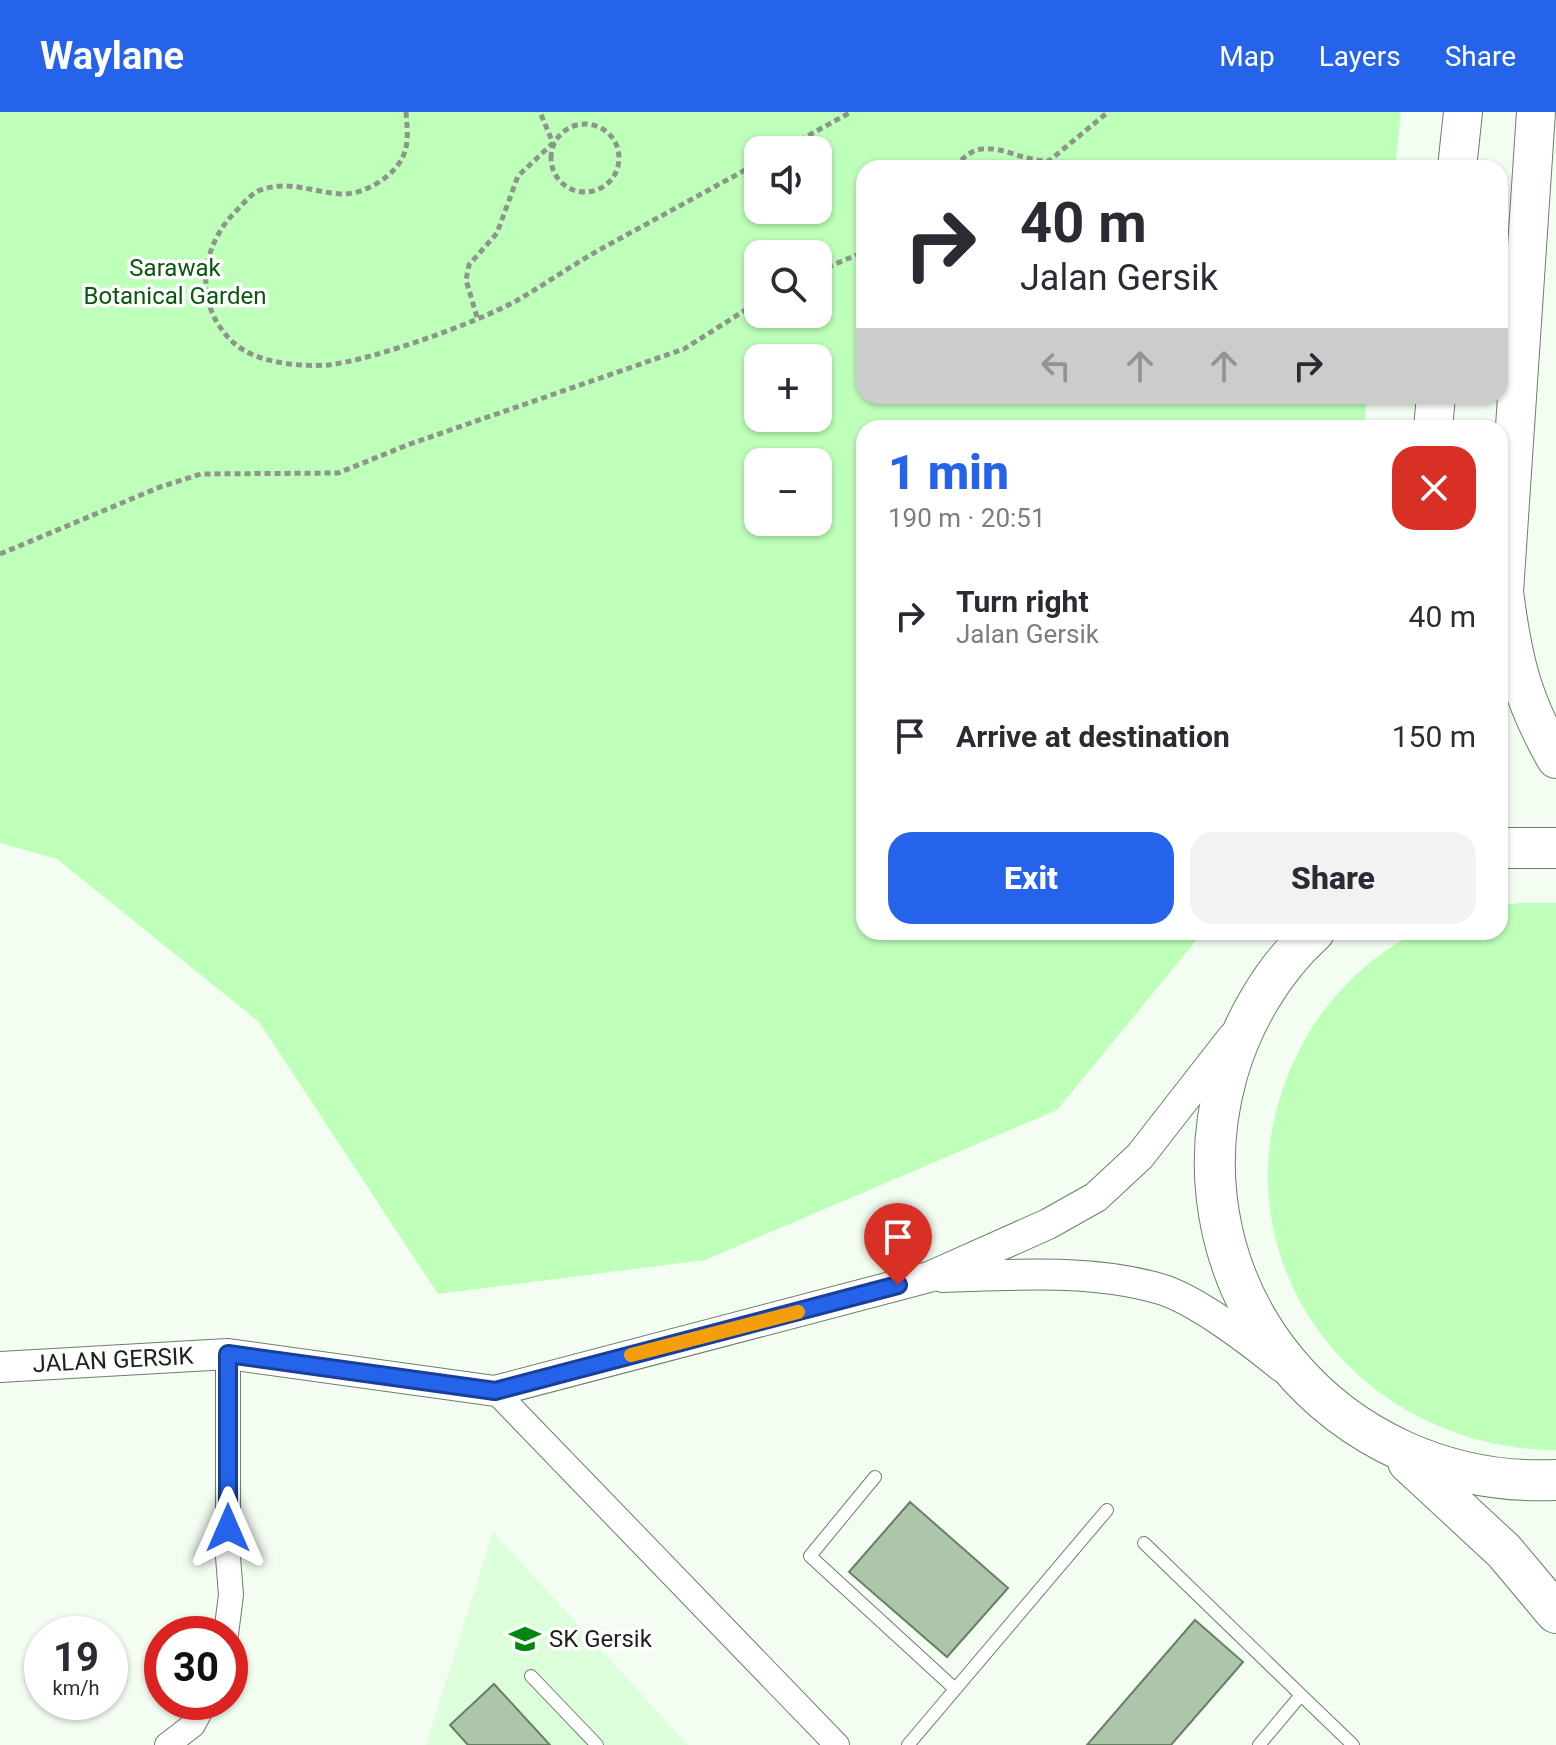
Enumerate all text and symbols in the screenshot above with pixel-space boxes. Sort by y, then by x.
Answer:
text: Waylane [40,34,184,78]
text: Map [1219,40,1275,73]
text: Layers [1319,40,1401,73]
text: Share [1445,40,1516,73]
map controls [744,136,832,536]
button: sound [744,136,832,224]
text: 40 m [1020,190,1147,256]
icon: right [888,192,992,296]
button: search [744,240,832,328]
park label: Sarawak Botanical Garden [84,254,266,310]
text: Jalan Gersik [1020,257,1218,299]
button: + [744,344,832,432]
icon: left [1034,344,1078,388]
icon: ahead [1118,344,1162,388]
icon: ahead [1202,344,1246,388]
icon: right [1286,344,1330,388]
text: 1 min [888,444,1009,501]
button: close [1392,446,1476,530]
button: − [744,448,832,536]
text: 190 m · 20:51 [888,503,1046,533]
text: Turn right [956,584,1089,619]
icon: right [888,594,932,638]
text: 40 m [1409,599,1476,634]
text: Jalan Gersik [956,619,1099,649]
icon: arrive [888,714,932,758]
text: Arrive at destination [956,719,1230,754]
text: 150 m [1392,719,1476,754]
button: Exit [888,832,1174,924]
button: Share [1190,832,1476,924]
pin [864,1203,932,1285]
icon: arrive [876,1215,920,1259]
street label: JALAN GERSIK [32,1342,195,1378]
position arrow [186,1486,270,1570]
speed limit sign: 30 [144,1616,248,1720]
school or university icon: SK Gersik [508,1622,542,1656]
place label: SK Gersik [549,1625,653,1653]
text: 19 [53,1634,99,1681]
text: km/h [53,1676,99,1700]

